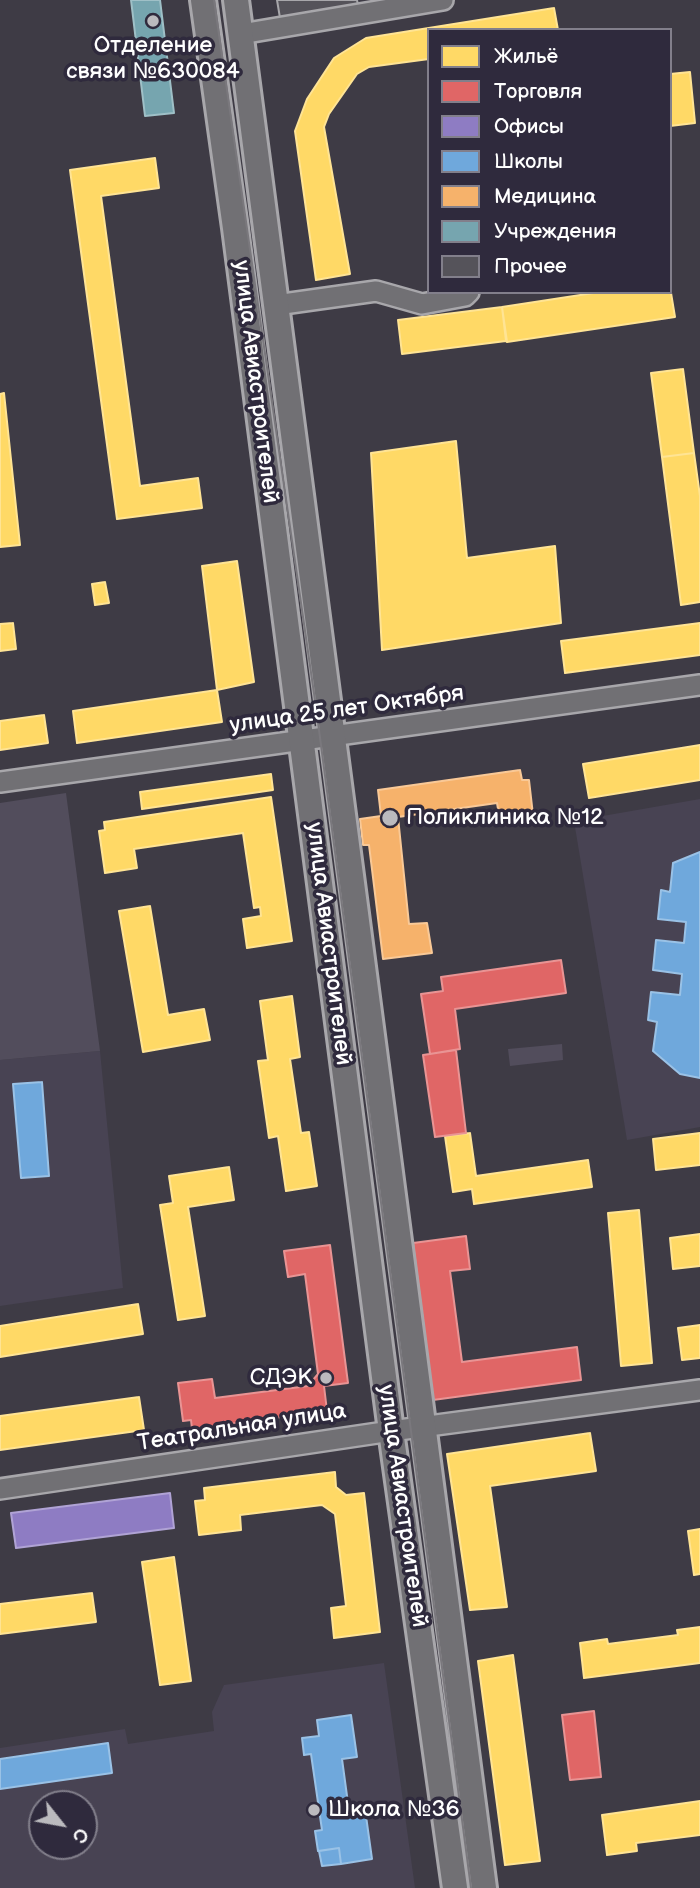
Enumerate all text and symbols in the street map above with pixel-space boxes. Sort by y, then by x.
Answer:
marker: Отделение связи №630084 [145,13,161,29]
legend [427,28,672,294]
place label: Отделение связи №630084 [66,32,240,86]
text: Жильё [494,44,558,69]
text: Торговля [494,79,582,104]
text: Офисы [494,114,564,139]
text: Школы [494,149,563,174]
text: Медицина [494,184,596,209]
text: Учреждения [494,219,616,244]
text: Прочее [494,254,567,279]
street label: улица Авиастроителей [226,259,284,505]
street label: улица 25 лет Октября [228,680,466,740]
place label: Поликлиника №12 [406,804,604,832]
marker: Поликлиника №12 [380,808,400,828]
street label: улица Авиастроителей [299,821,357,1067]
place label: СДЭК [250,1364,312,1392]
marker: СДЭК [318,1370,334,1386]
street label: улица Авиастроителей [371,1383,433,1629]
street label: Театральная улица [136,1398,348,1458]
north arrow [28,1790,98,1860]
place label: Школа №36 [328,1796,460,1824]
marker: Школа №36 [306,1802,322,1818]
text: С [66,1823,93,1847]

